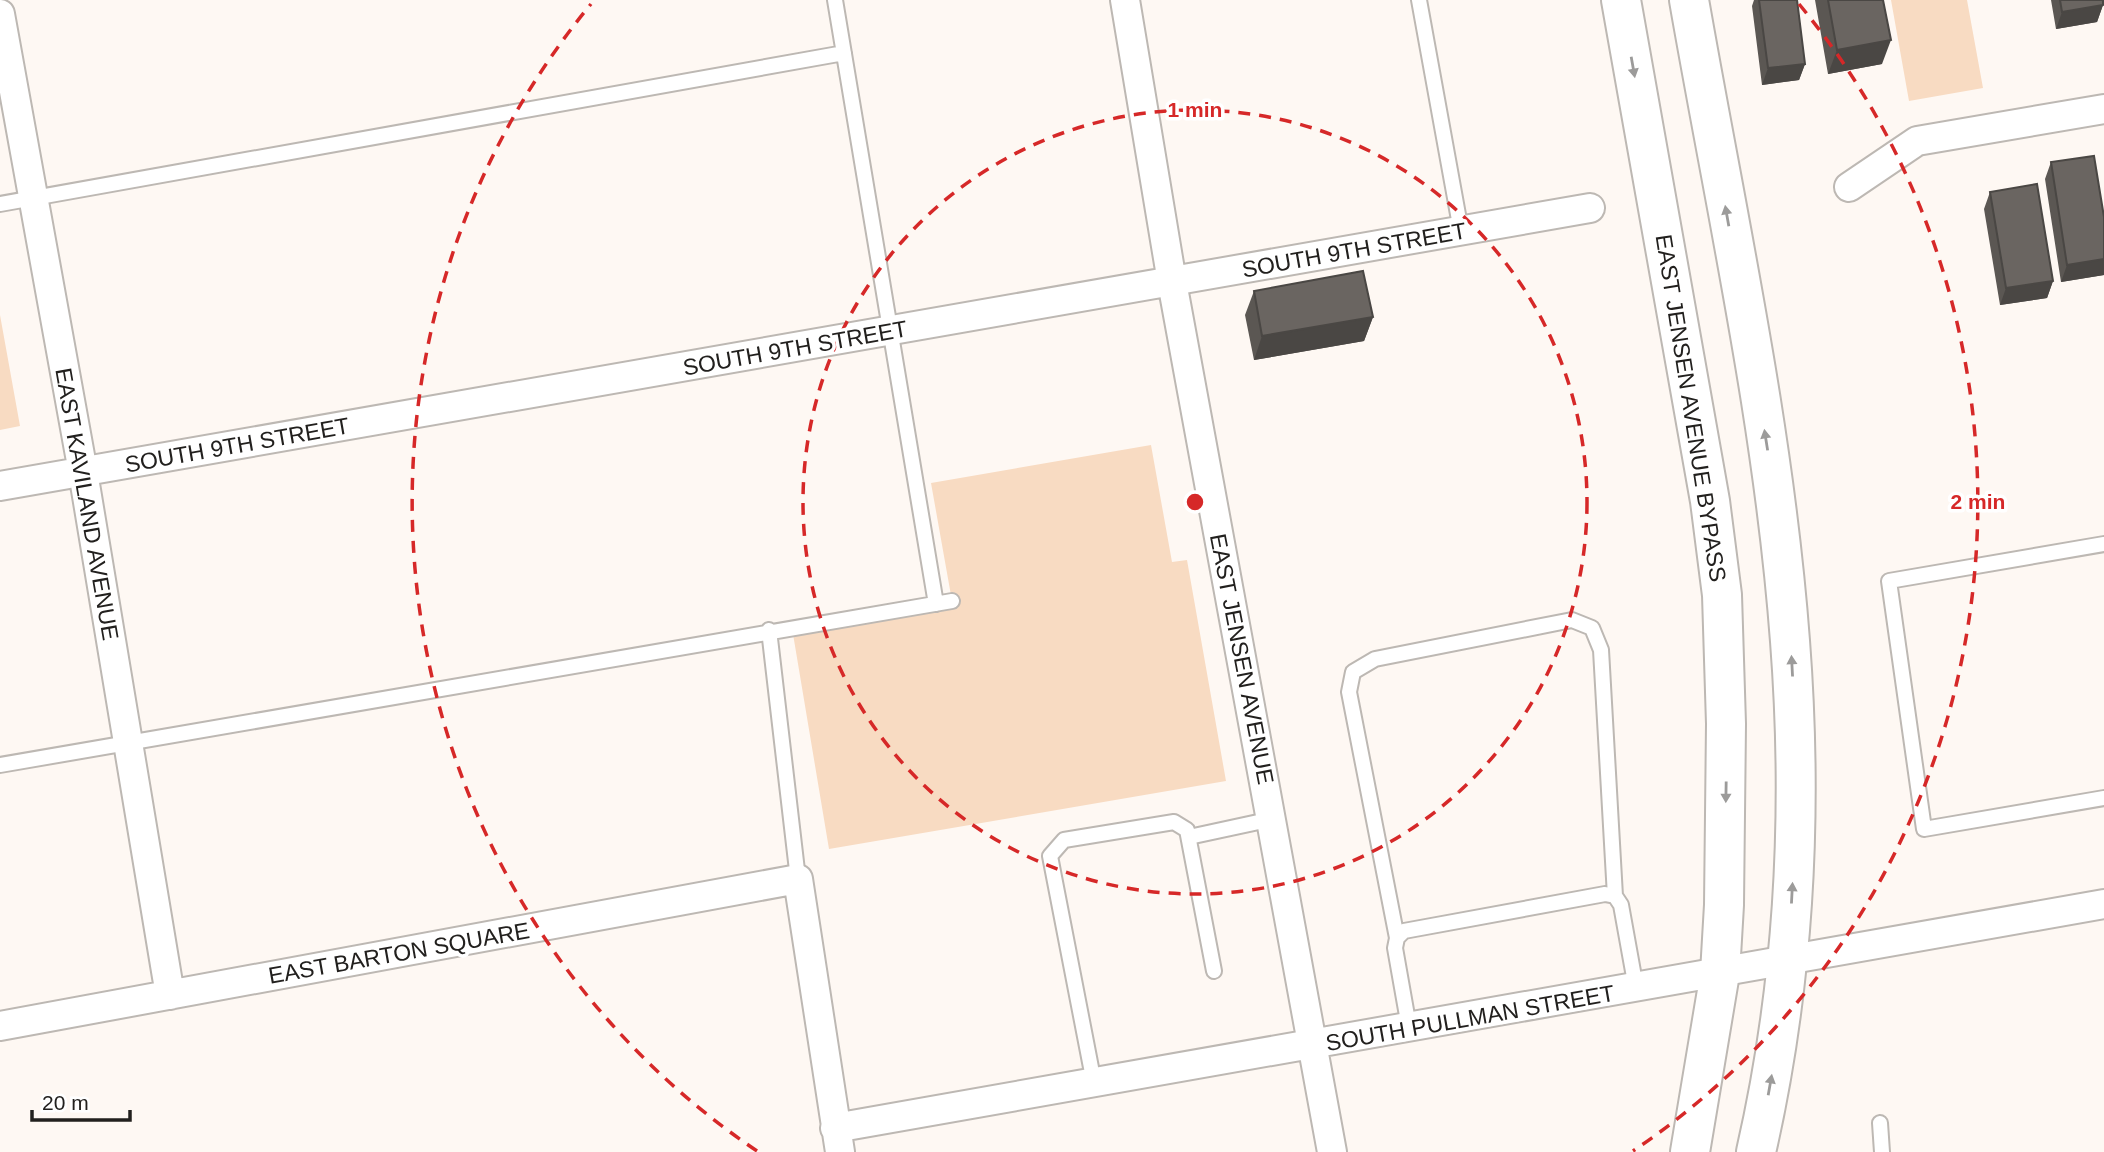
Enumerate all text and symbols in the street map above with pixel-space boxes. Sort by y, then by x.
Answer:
one-way arrow [1628,56,1639,78]
text: 1 min [1168,98,1222,121]
one-way arrow [1721,204,1732,226]
street label: SOUTH 9TH STREET [1240,217,1468,283]
street label: EAST JENSEN AVENUE BYPASS [1651,232,1731,584]
street label: SOUTH 9TH STREET [681,315,909,381]
street label: EAST KAVILAND AVENUE [50,366,124,642]
street label: SOUTH 9TH STREET [123,412,351,478]
one-way arrow [1760,429,1771,451]
centre of rings [1183,490,1207,514]
text: 2 min [1951,490,2005,513]
street label: EAST JENSEN AVENUE [1205,531,1279,787]
one-way arrow [1786,654,1797,676]
one-way arrow [1720,782,1731,804]
one-way arrow [1786,882,1797,904]
street label: EAST BARTON SQUARE [266,917,532,989]
street label: SOUTH PULLMAN STREET [1324,980,1616,1056]
one-way arrow [1764,1074,1775,1096]
scale bar [32,1078,130,1122]
text: 20 m [42,1091,89,1114]

